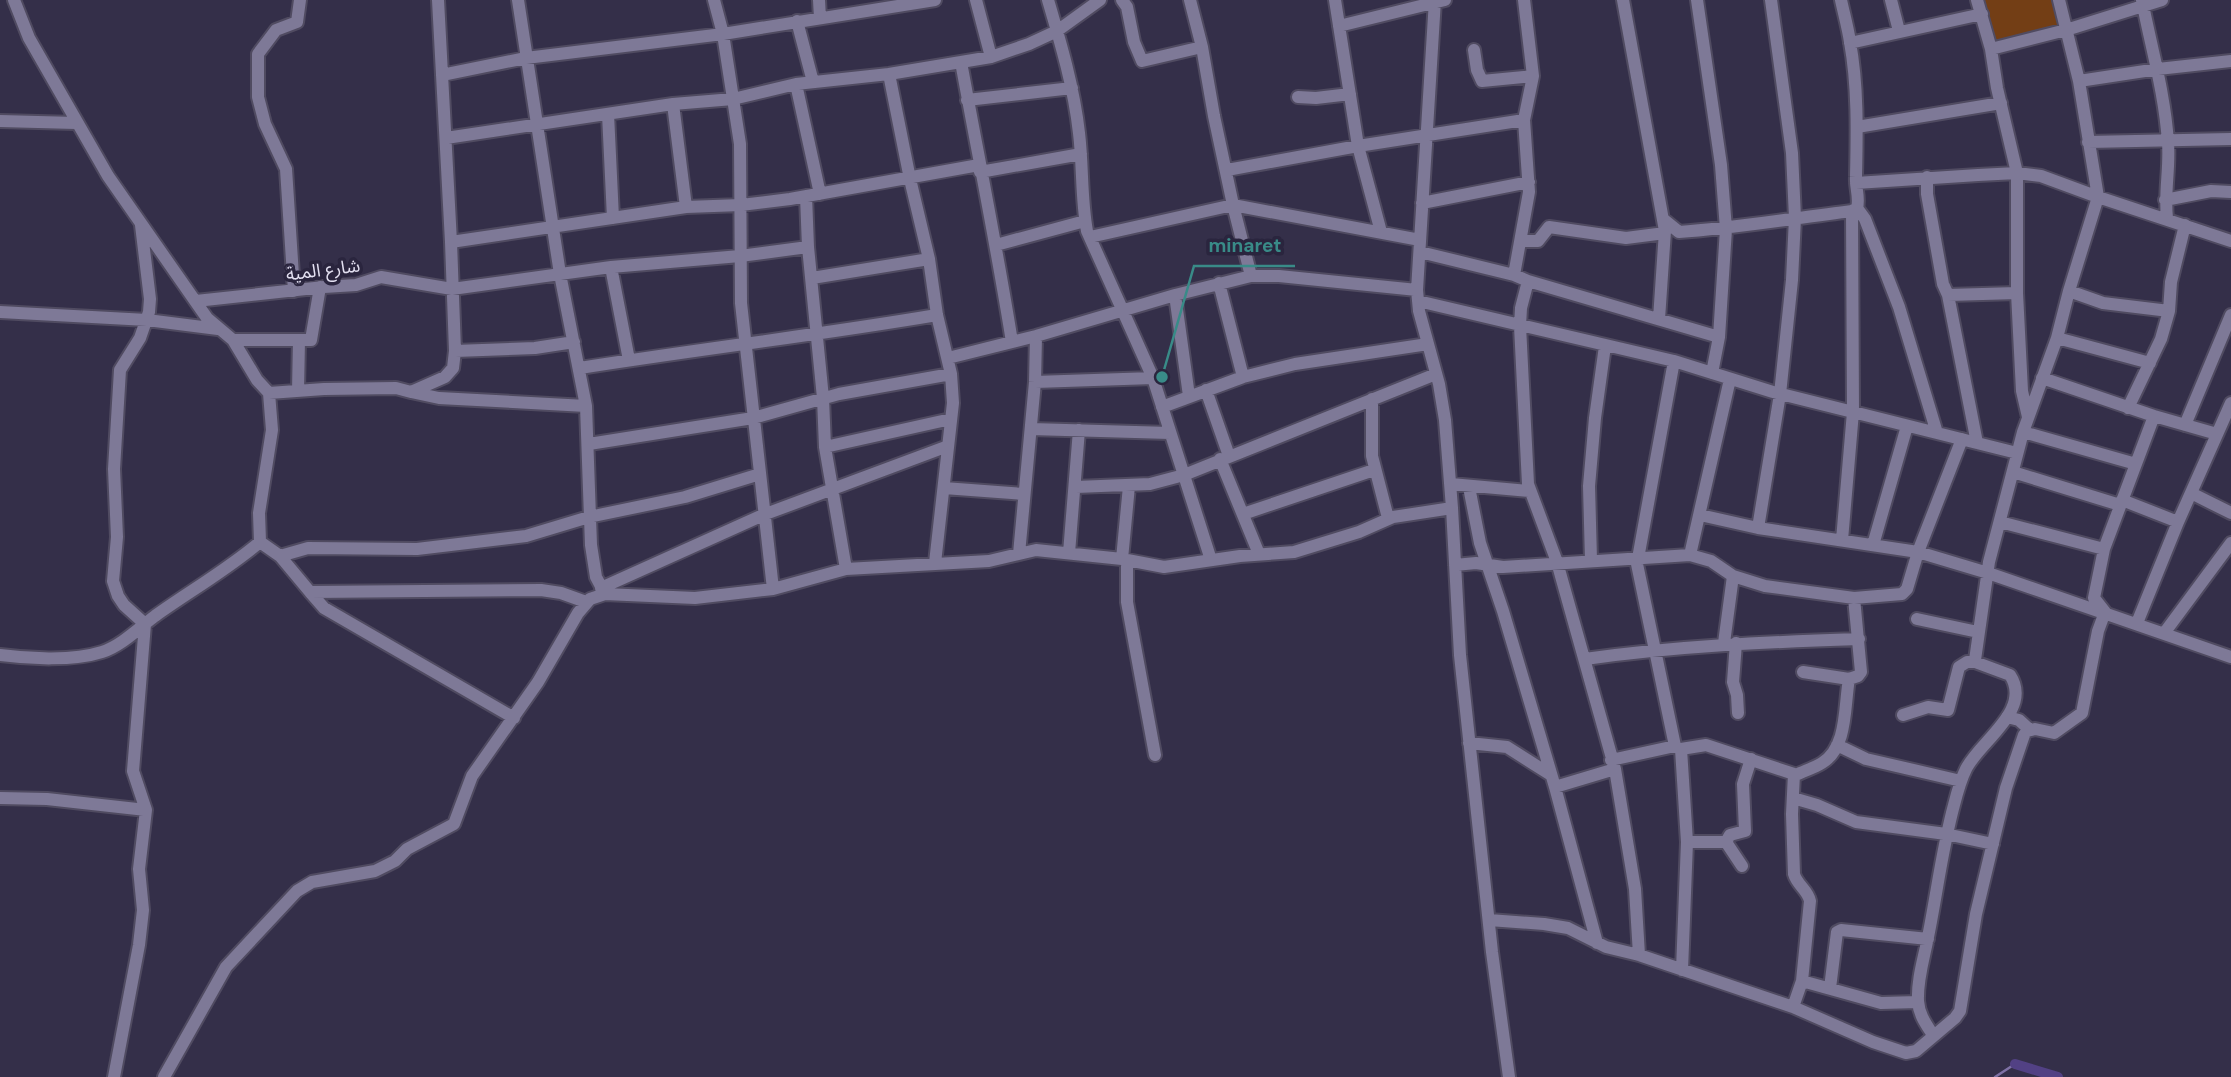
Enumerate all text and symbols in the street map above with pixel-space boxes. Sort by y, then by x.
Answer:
callout: minaret [1194,226,1295,266]
text: minaret [1208,233,1282,258]
street label: شارع المية [284,254,362,288]

